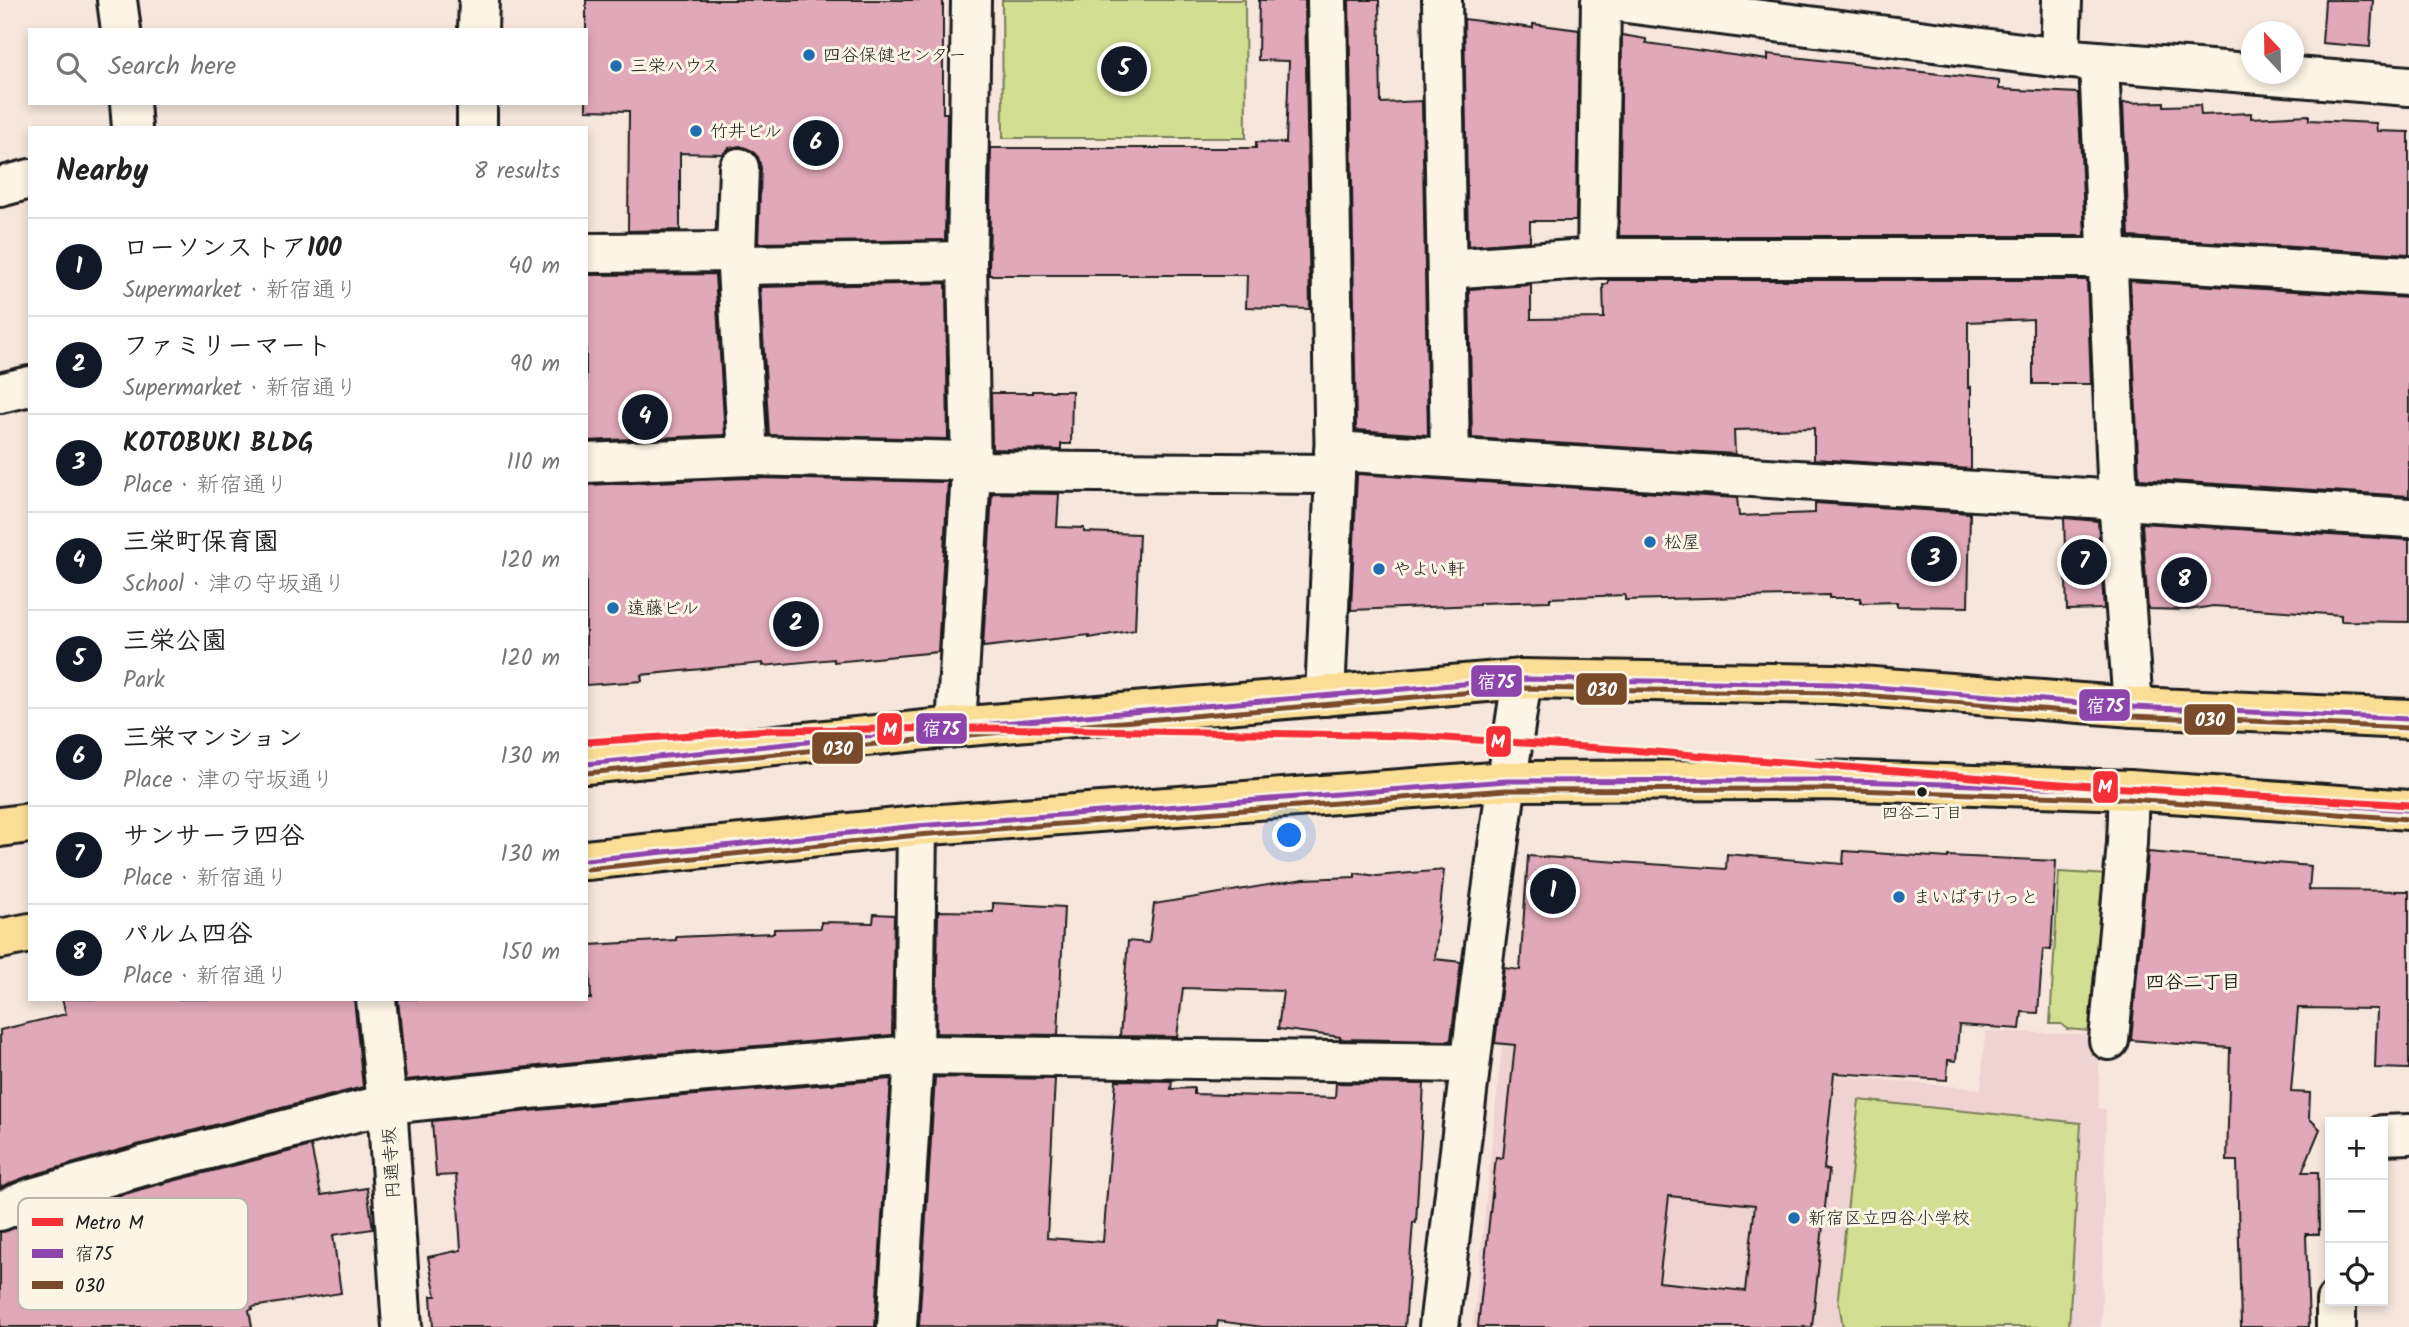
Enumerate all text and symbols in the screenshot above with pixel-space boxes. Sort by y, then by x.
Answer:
north arrow [2241,21,2304,84]
search box [28,28,588,105]
place label: 四谷保健センター [823,42,966,71]
pin: 5 [1101,43,1147,95]
text: Search here [108,46,236,88]
marker: 四谷保健センター [801,47,817,63]
icon: search [52,48,90,86]
place label: 三栄ハウス [630,53,719,82]
marker: 三栄ハウス [608,58,624,74]
pin: 6 [793,117,839,169]
place label: 竹井ビル [710,118,782,147]
marker: 竹井ビル [688,123,704,139]
text: Nearby [56,148,148,196]
text: 8 results [474,154,560,190]
text: ローソンストア100 [123,228,342,270]
text: 1 [76,249,82,285]
text: 40 m [508,249,560,285]
text: Supermarket · 新宿通り [123,273,358,309]
text: ファミリーマート [123,326,332,368]
text: 2 [72,347,86,383]
text: 90 m [510,347,560,383]
text: Supermarket · 新宿通り [123,371,358,407]
pin: 4 [622,391,668,443]
text: KOTOBUKI BLDG [123,423,314,465]
text: 3 [73,445,85,481]
text: 110 m [507,445,560,481]
text: Place · 新宿通り [123,468,288,504]
text: 三栄町保育園 [123,522,279,564]
place label: 松屋 [1664,529,1700,558]
pin: 3 [1911,533,1957,585]
marker: 松屋 [1642,534,1658,550]
pin: 7 [2061,536,2107,588]
text: 4 [73,543,85,579]
text: 120 m [500,543,560,579]
pin: 8 [2161,554,2207,606]
place label: やよい軒 [1393,556,1465,585]
marker: やよい軒 [1371,561,1387,577]
text: School · 津の守坂通り [123,567,346,603]
place label: 遠藤ビル [627,595,699,624]
pin: 2 [773,598,819,650]
marker: 遠藤ビル [605,600,621,616]
text: 三栄公園 [123,621,227,663]
text: 5 [73,641,85,677]
text: 120 m [500,641,560,677]
text: Park [123,663,165,699]
line badge: 宿75 [1470,664,1523,698]
text: 宿75 [1477,668,1516,698]
line badge: 030 [1575,672,1628,706]
text: 030 [1587,676,1617,706]
line badge: 宿75 [2078,688,2131,722]
text: 宿75 [2086,692,2125,722]
line badge: 030 [2183,703,2236,736]
text: 030 [2195,706,2225,736]
line badge: M [876,712,903,746]
line badge: 宿75 [915,712,968,745]
text: 宿75 [922,715,961,745]
text: M [883,716,898,746]
text: 三栄マンション [123,718,303,760]
line badge: M [1485,725,1512,758]
text: M [1491,728,1506,758]
line badge: 030 [811,731,864,765]
text: 030 [823,735,853,765]
text: 6 [73,739,85,775]
text: 130 m [501,739,560,775]
text: Place · 津の守坂通り [123,763,334,799]
line badge: M [2092,770,2119,804]
text: M [2098,773,2113,803]
marker: 四谷二丁目 [1915,785,1929,799]
place label: 四谷二丁目 [1882,801,1962,826]
text: サンサーラ四谷 [123,816,305,858]
your location [1272,818,1306,852]
text: 7 [74,837,84,873]
text: 130 m [501,837,560,873]
text: Place · 新宿通り [123,861,288,897]
pin: 1 [1530,865,1576,917]
place label: まいばすけっと [1913,884,2039,913]
marker: まいばすけっと [1891,889,1907,905]
text: パルム四谷 [123,914,253,956]
text: 8 [72,935,86,971]
text: 150 m [501,935,560,971]
text: Place · 新宿通り [123,959,288,995]
district label: 四谷二丁目 [2145,968,2241,998]
map controls [2325,1117,2388,1306]
button: + [2325,1117,2388,1180]
street label: 円通寺坂 [376,1126,409,1200]
button: − [2325,1180,2388,1243]
legend [18,1198,248,1310]
place label: 新宿区立四谷小学校 [1808,1205,1970,1234]
text: Metro M [75,1209,143,1239]
marker: 新宿区立四谷小学校 [1786,1210,1802,1226]
text: 宿75 [75,1240,115,1270]
button: locate [2325,1243,2388,1306]
text: 030 [75,1272,105,1302]

